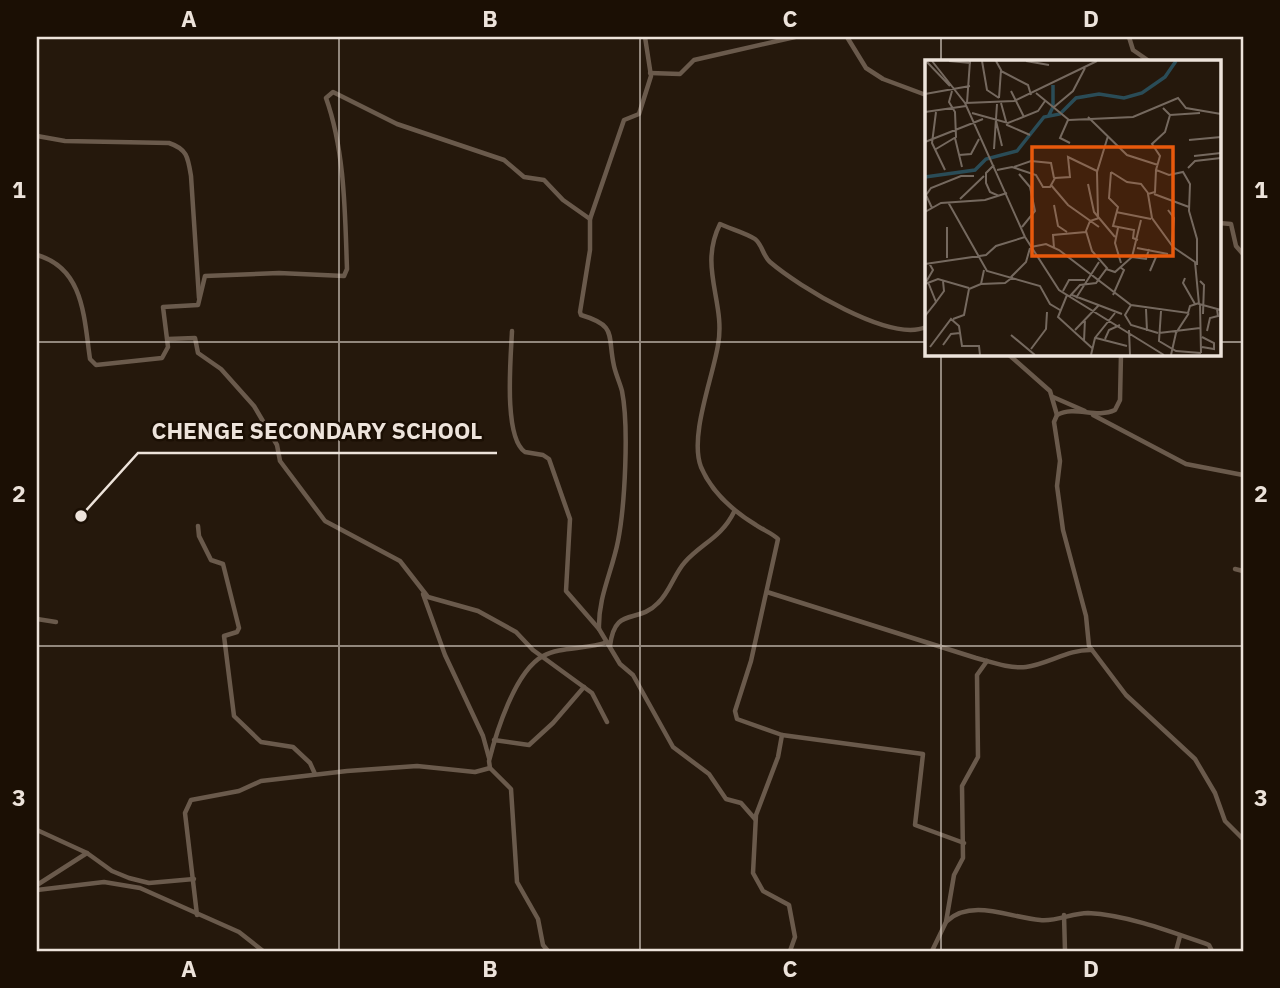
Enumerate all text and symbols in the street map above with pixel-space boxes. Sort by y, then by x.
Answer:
text: A [181,3,197,33]
text: B [482,3,498,33]
text: C [783,3,798,33]
text: D [1083,3,1099,33]
inset map [925,60,1220,355]
text: 1 [12,174,26,204]
text: 1 [1254,174,1268,204]
callout: CHENGE SECONDARY SCHOOL [138,409,497,453]
text: CHENGE SECONDARY SCHOOL [151,415,483,445]
text: 2 [12,478,26,508]
text: 2 [1254,478,1268,508]
text: 3 [12,782,26,812]
text: 3 [1254,782,1268,812]
text: A [181,953,197,983]
text: B [482,953,498,983]
text: C [783,953,798,983]
text: D [1083,953,1099,983]

